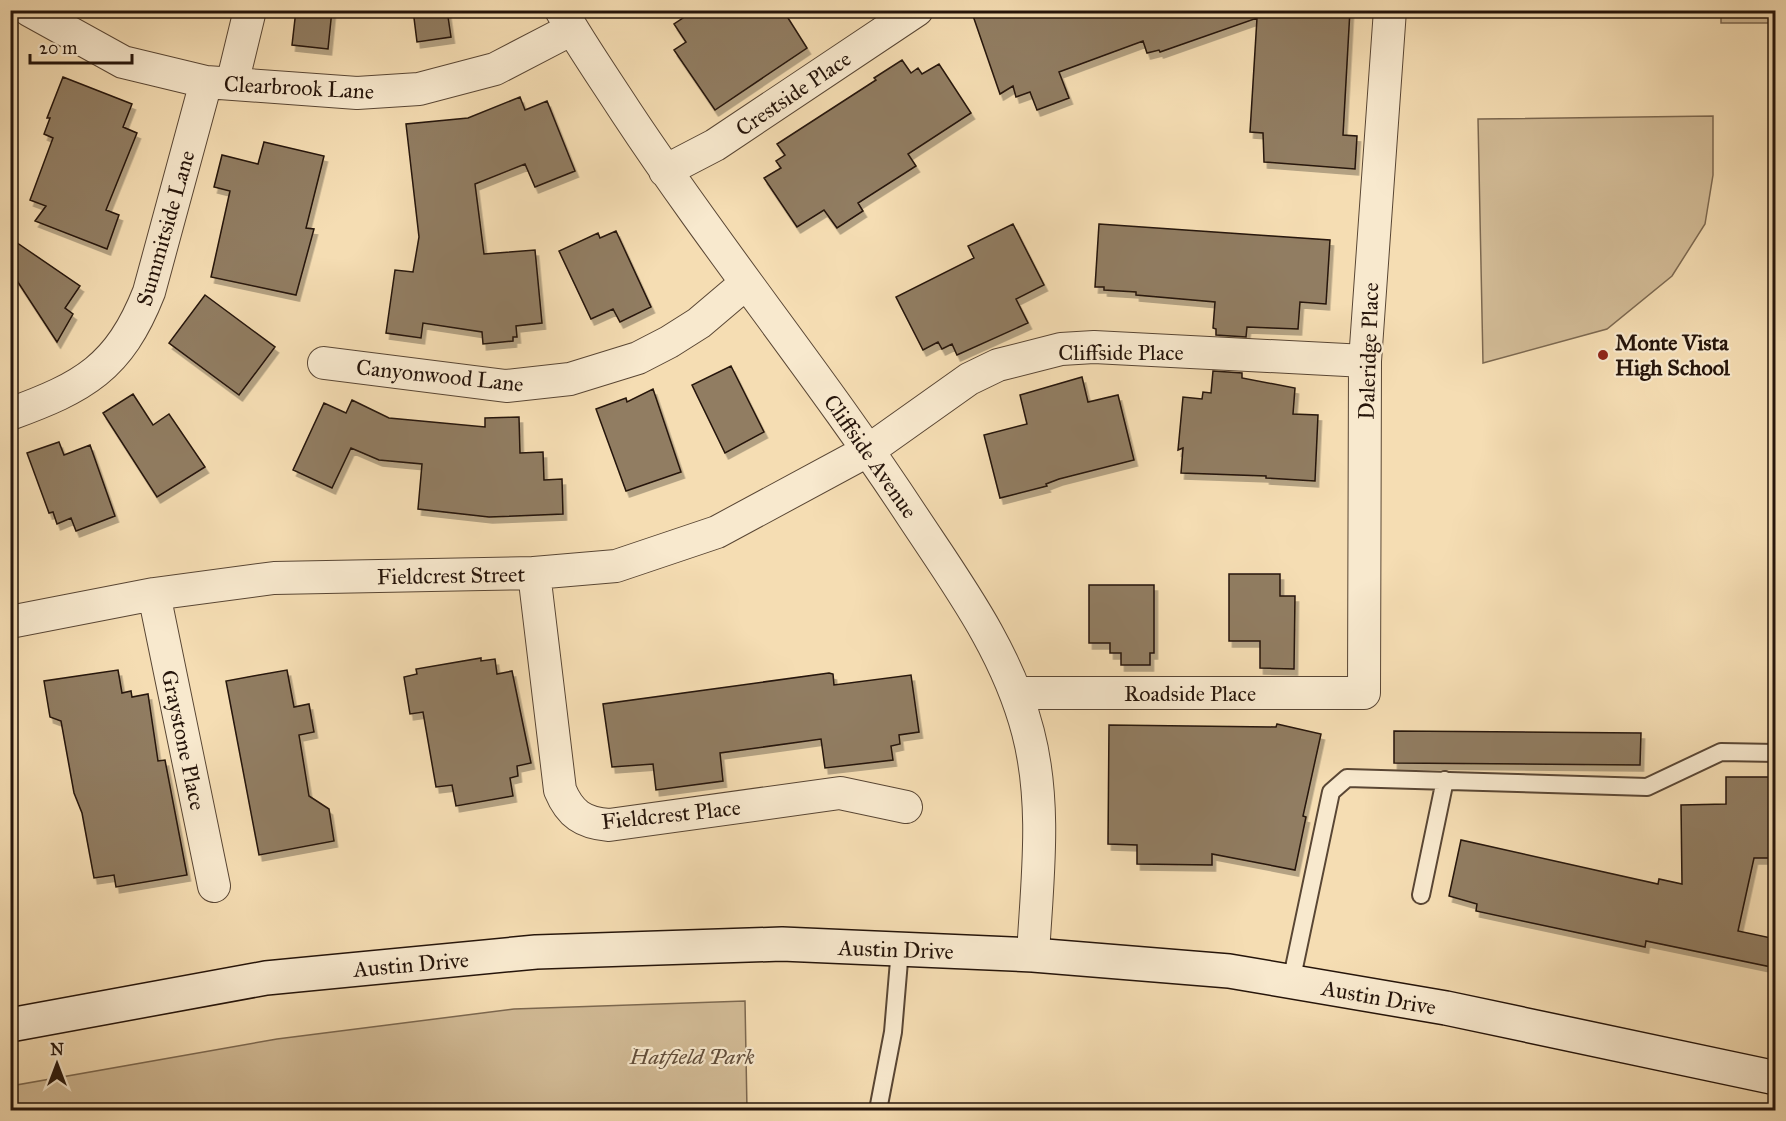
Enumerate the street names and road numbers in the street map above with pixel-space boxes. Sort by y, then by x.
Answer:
street label: Crestside Place [730,45,856,142]
street label: Clearbrook Lane [223,70,375,105]
street label: Summitside Lane [130,147,201,309]
street label: Daleridge Place [1353,282,1384,420]
street label: Cliffside Place [1058,339,1184,366]
street label: Canyonwood Lane [355,353,525,398]
street label: Cliffside Avenue [818,389,923,523]
street label: Fieldcrest Street [377,561,526,590]
street label: Graystone Place [155,667,212,813]
street label: Roadside Place [1124,680,1256,707]
street label: Fieldcrest Place [600,794,742,835]
street label: Austin Drive [837,934,954,965]
street label: Austin Drive [351,946,470,983]
street label: Austin Drive [1319,974,1438,1021]

